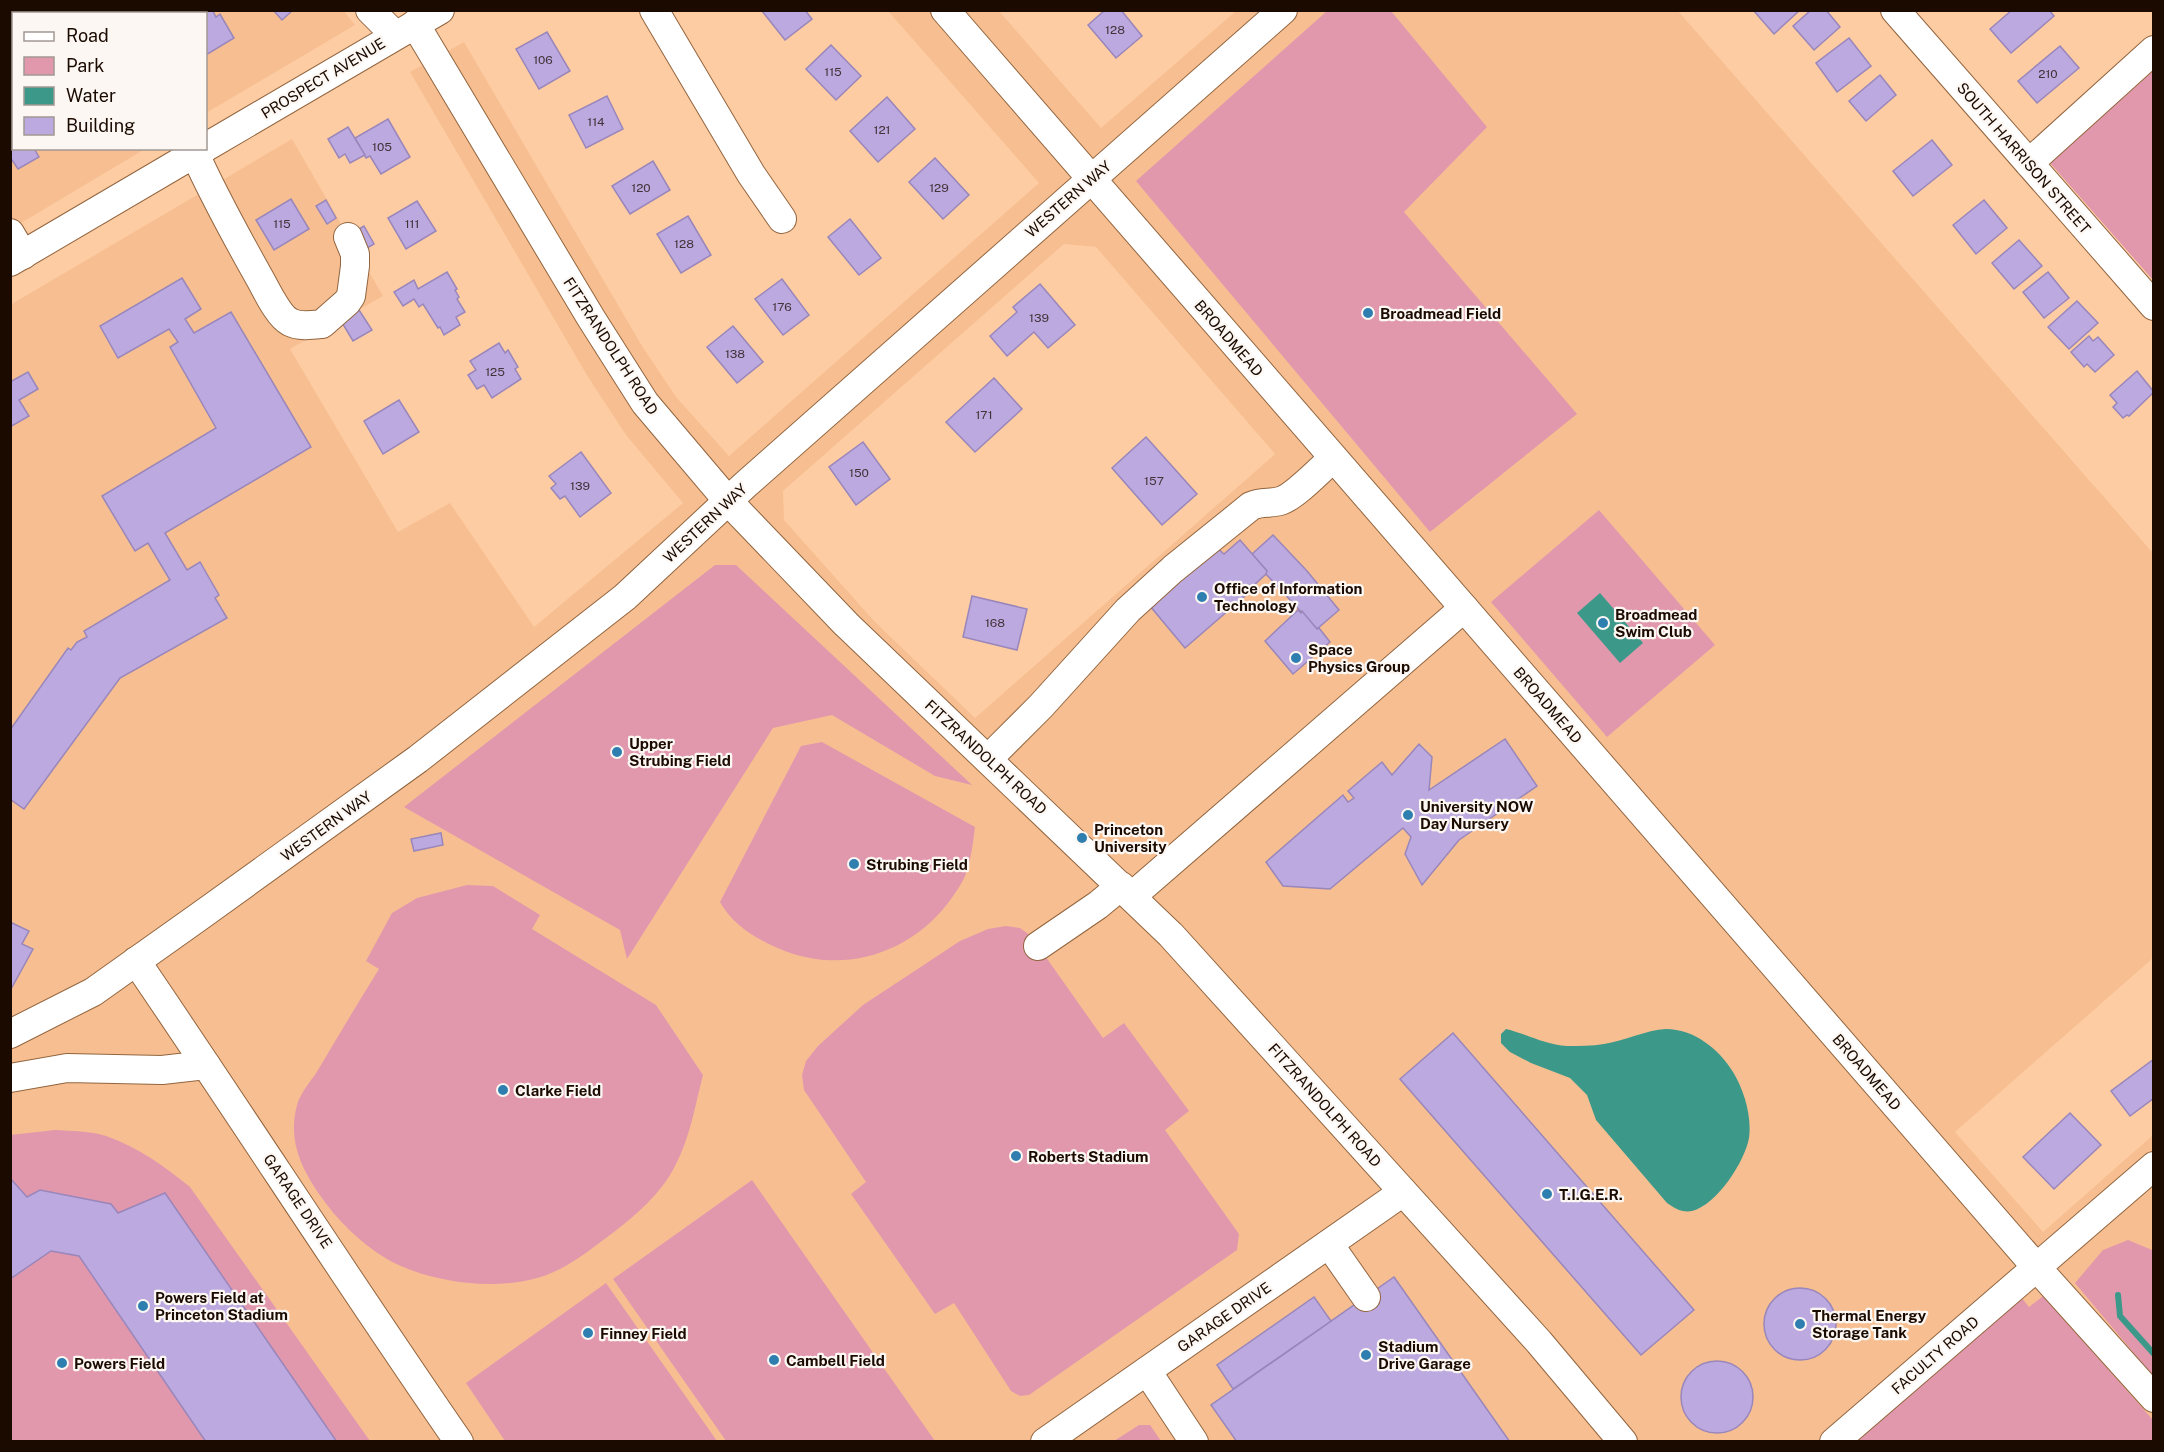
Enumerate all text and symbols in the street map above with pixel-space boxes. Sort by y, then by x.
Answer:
legend [12,12,207,150]
house number: 128 [1105,23,1125,37]
text: Road [66,25,109,46]
street label: PROSPECT AVENUE [258,34,388,122]
house number: 106 [533,53,553,67]
text: Park [66,55,104,76]
house number: 115 [824,65,842,79]
house number: 210 [2038,67,2058,81]
street label: SOUTH HARRISON STREET [1954,79,2094,237]
text: Water [66,85,116,106]
text: Building [66,115,135,136]
house number: 114 [587,115,605,129]
house number: 121 [874,123,890,137]
house number: 105 [372,140,392,154]
street label: WESTERN WAY [1022,157,1114,241]
house number: 120 [631,181,651,195]
house number: 129 [929,181,949,195]
house number: 115 [273,217,291,231]
house number: 111 [405,217,419,231]
house number: 128 [674,237,694,251]
street label: FITZRANDOLPH ROAD [560,274,662,418]
street label: BROADMEAD [1191,296,1267,380]
house number: 176 [772,300,792,314]
place label: Broadmead Field [1380,305,1501,322]
marker: Broadmead Field [1361,306,1375,320]
house number: 139 [1029,311,1049,325]
house number: 138 [725,347,745,361]
house number: 125 [485,365,505,379]
house number: 171 [975,408,993,422]
house number: 150 [849,466,869,480]
house number: 157 [1144,474,1164,488]
house number: 139 [570,479,590,493]
street label: WESTERN WAY [660,480,750,566]
place label: Office of Information Technology [1214,580,1363,614]
marker: Office of Information Technology [1195,590,1209,604]
place label: Broadmead Swim Club [1615,606,1697,640]
house number: 168 [985,616,1005,630]
marker: Broadmead Swim Club [1596,616,1610,630]
place label: Space Physics Group [1308,641,1410,675]
marker: Space Physics Group [1289,651,1303,665]
street label: BROADMEAD [1510,663,1586,747]
street label: FITZRANDOLPH ROAD [922,696,1050,818]
place label: Upper Strubing Field [629,735,731,769]
marker: Upper Strubing Field [610,745,624,759]
street label: WESTERN WAY [277,787,375,865]
place label: University NOW Day Nursery [1420,798,1534,832]
marker: University NOW Day Nursery [1401,808,1415,822]
place label: Princeton University [1094,821,1167,855]
marker: Princeton University [1075,831,1089,845]
place label: Strubing Field [866,856,968,873]
marker: Strubing Field [847,857,861,871]
street label: BROADMEAD [1829,1030,1905,1114]
street label: FITZRANDOLPH ROAD [1265,1040,1385,1170]
place label: Clarke Field [515,1082,601,1099]
marker: Clarke Field [496,1083,510,1097]
place label: Roberts Stadium [1028,1148,1149,1165]
marker: Roberts Stadium [1009,1149,1023,1163]
street label: GARAGE DRIVE [260,1151,336,1251]
place label: T.I.G.E.R. [1559,1186,1623,1203]
marker: T.I.G.E.R. [1540,1187,1554,1201]
street label: GARAGE DRIVE [1174,1278,1274,1356]
place label: Powers Field at Princeton Stadium [155,1289,288,1323]
marker: Powers Field at Princeton Stadium [136,1299,150,1313]
place label: Thermal Energy Storage Tank [1812,1307,1927,1341]
street label: FACULTY ROAD [1888,1313,1982,1397]
marker: Thermal Energy Storage Tank [1793,1317,1807,1331]
place label: Finney Field [600,1325,687,1342]
marker: Finney Field [581,1326,595,1340]
place label: Stadium Drive Garage [1378,1338,1471,1372]
marker: Stadium Drive Garage [1359,1348,1373,1362]
place label: Cambell Field [786,1352,885,1369]
marker: Cambell Field [767,1353,781,1367]
place label: Powers Field [74,1355,165,1372]
marker: Powers Field [55,1356,69,1370]

